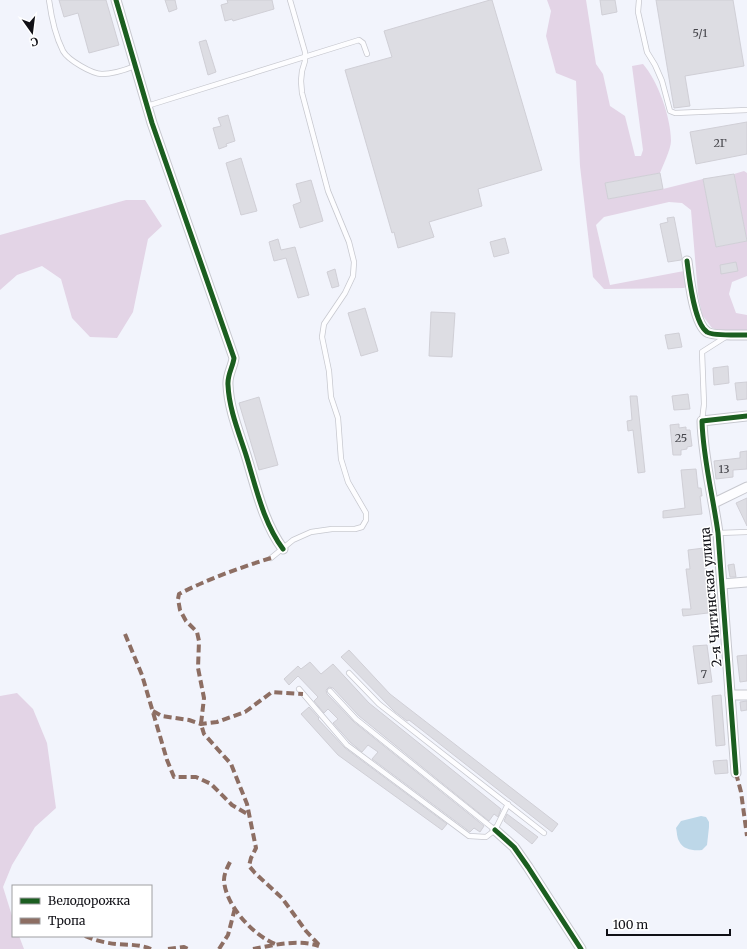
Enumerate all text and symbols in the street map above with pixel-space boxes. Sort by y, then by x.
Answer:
north arrow [12,12,52,52]
house number: 5/1 [693,26,707,40]
text: С [29,34,40,49]
house number: 2Г [713,136,727,150]
house number: 25 [675,431,687,445]
house number: 13 [719,462,729,476]
street label: 2-я Читинская улица [696,526,726,668]
house number: 7 [701,667,707,681]
legend [12,885,152,937]
text: Велодорожка [48,893,131,908]
scale bar [607,911,730,937]
text: Тропа [48,913,86,928]
text: 100 m [613,917,648,932]

